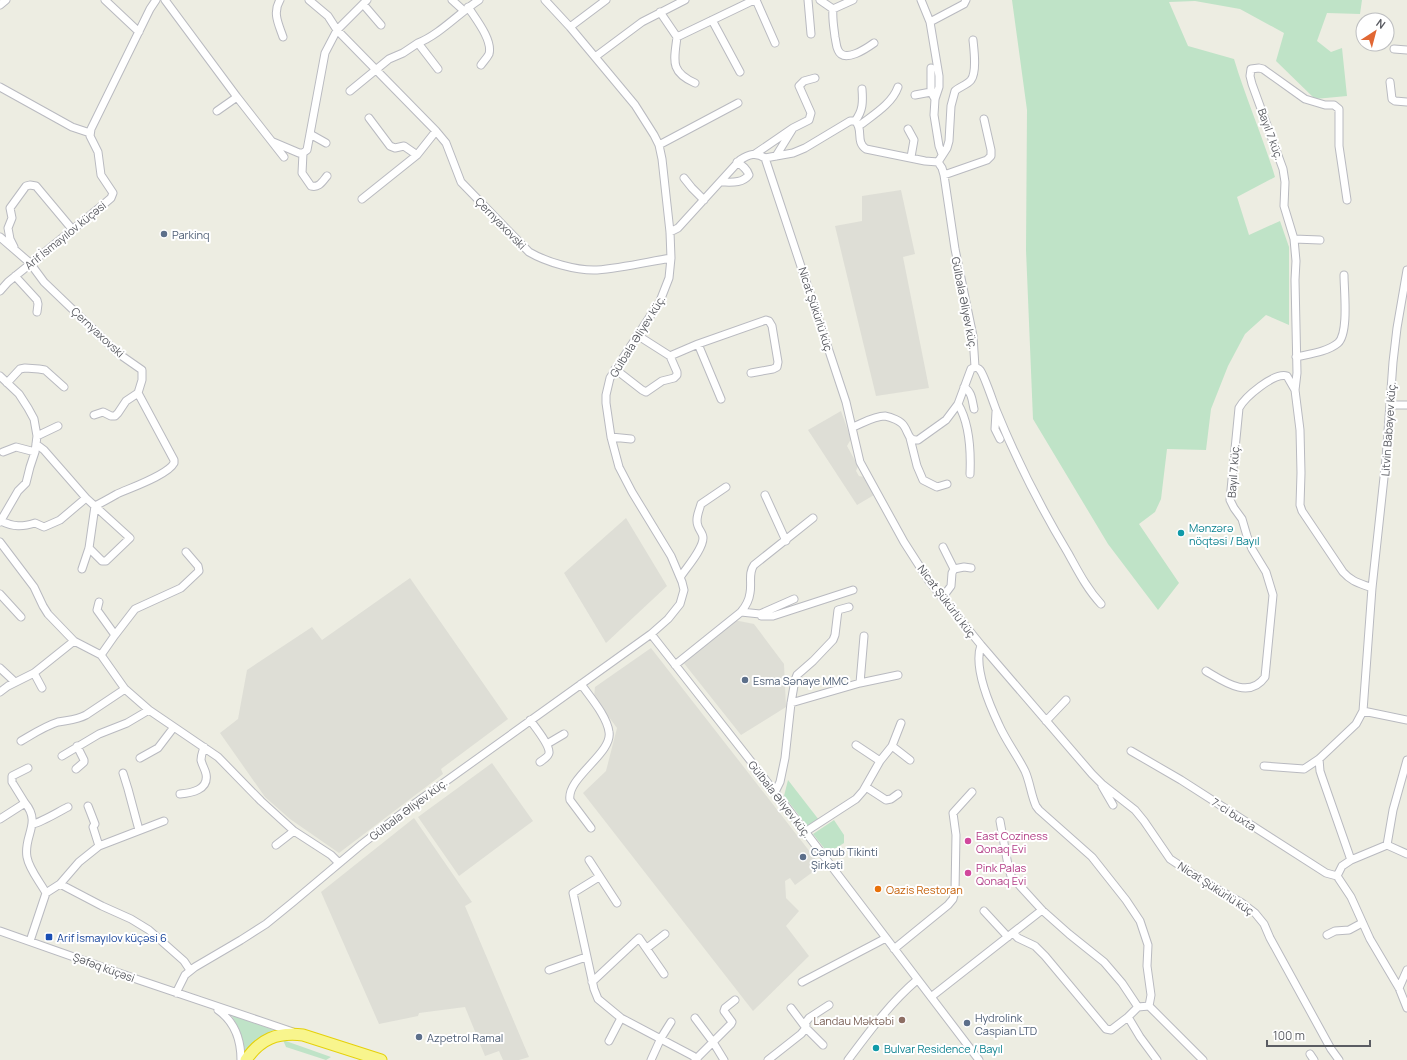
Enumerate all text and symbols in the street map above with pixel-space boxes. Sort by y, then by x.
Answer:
north arrow [1355,12,1395,52]
text: N [1374,15,1389,32]
street label: Bayıl 7 küç. [1255,106,1287,162]
street label: Çernyaxovski [472,194,530,252]
street label: Arif İsmayılov küçəsi [21,197,109,273]
place label: Parkinq [172,227,210,242]
marker: Parkinq [159,229,169,239]
street label: Gülbala Əliyev küç. [949,255,981,351]
street label: Nicat Şükürlü küç [795,265,837,353]
street label: Gülbala Əliyev küç. [606,292,668,380]
street label: Çernyaxovski [68,304,128,360]
street label: Litvin Babayev küç. [1377,381,1399,477]
street label: Bayıl 7 küç. [1224,444,1242,498]
place label: Mənzərə nöqtəsi / Bayıl [1189,520,1260,548]
marker: Mənzərə nöqtəsi / Bayıl [1176,528,1186,538]
street label: Nicat Şükürlü küç [915,562,979,640]
place label: Esma Sənaye MMC [753,673,849,688]
marker: Esma Sənaye MMC [740,675,750,685]
street label: Gülbala Əliyev küç. [745,757,815,841]
street label: Gülbala Əliyev küç. [366,775,450,843]
street label: 7-ci buxta [1209,794,1259,834]
place label: East Coziness Qonaq Evi [976,828,1048,856]
marker: East Coziness Qonaq Evi [963,836,973,846]
place label: Cənub Tikinti Şirkəti [811,844,878,872]
marker: Cənub Tikinti Şirkəti [798,852,808,862]
street label: Nicat Şükürlü küç [1175,858,1257,918]
place label: Pink Palas Qonaq Evi [976,860,1027,888]
marker: Pink Palas Qonaq Evi [963,868,973,878]
place label: Oazis Restoran [886,882,963,897]
marker: Oazis Restoran [873,884,883,894]
place label: Arif İsmayılov küçəsi 6 [57,930,167,945]
marker: Arif İsmayılov küçəsi 6 [44,932,54,942]
street label: Şəfəq küçəsi [71,949,137,985]
place label: Hydrolink Caspian LTD [975,1010,1037,1038]
place label: Landau Məktəbi [814,1013,894,1028]
marker: Landau Məktəbi [897,1015,907,1025]
marker: Hydrolink Caspian LTD [962,1018,972,1028]
scale bar [1267,1022,1370,1048]
text: 100 m [1273,1027,1305,1044]
place label: Azpetrol Ramal [427,1030,503,1045]
marker: Azpetrol Ramal [414,1032,424,1042]
place label: Bulvar Residence / Bayıl [884,1041,1003,1056]
marker: Bulvar Residence / Bayıl [871,1043,881,1053]

